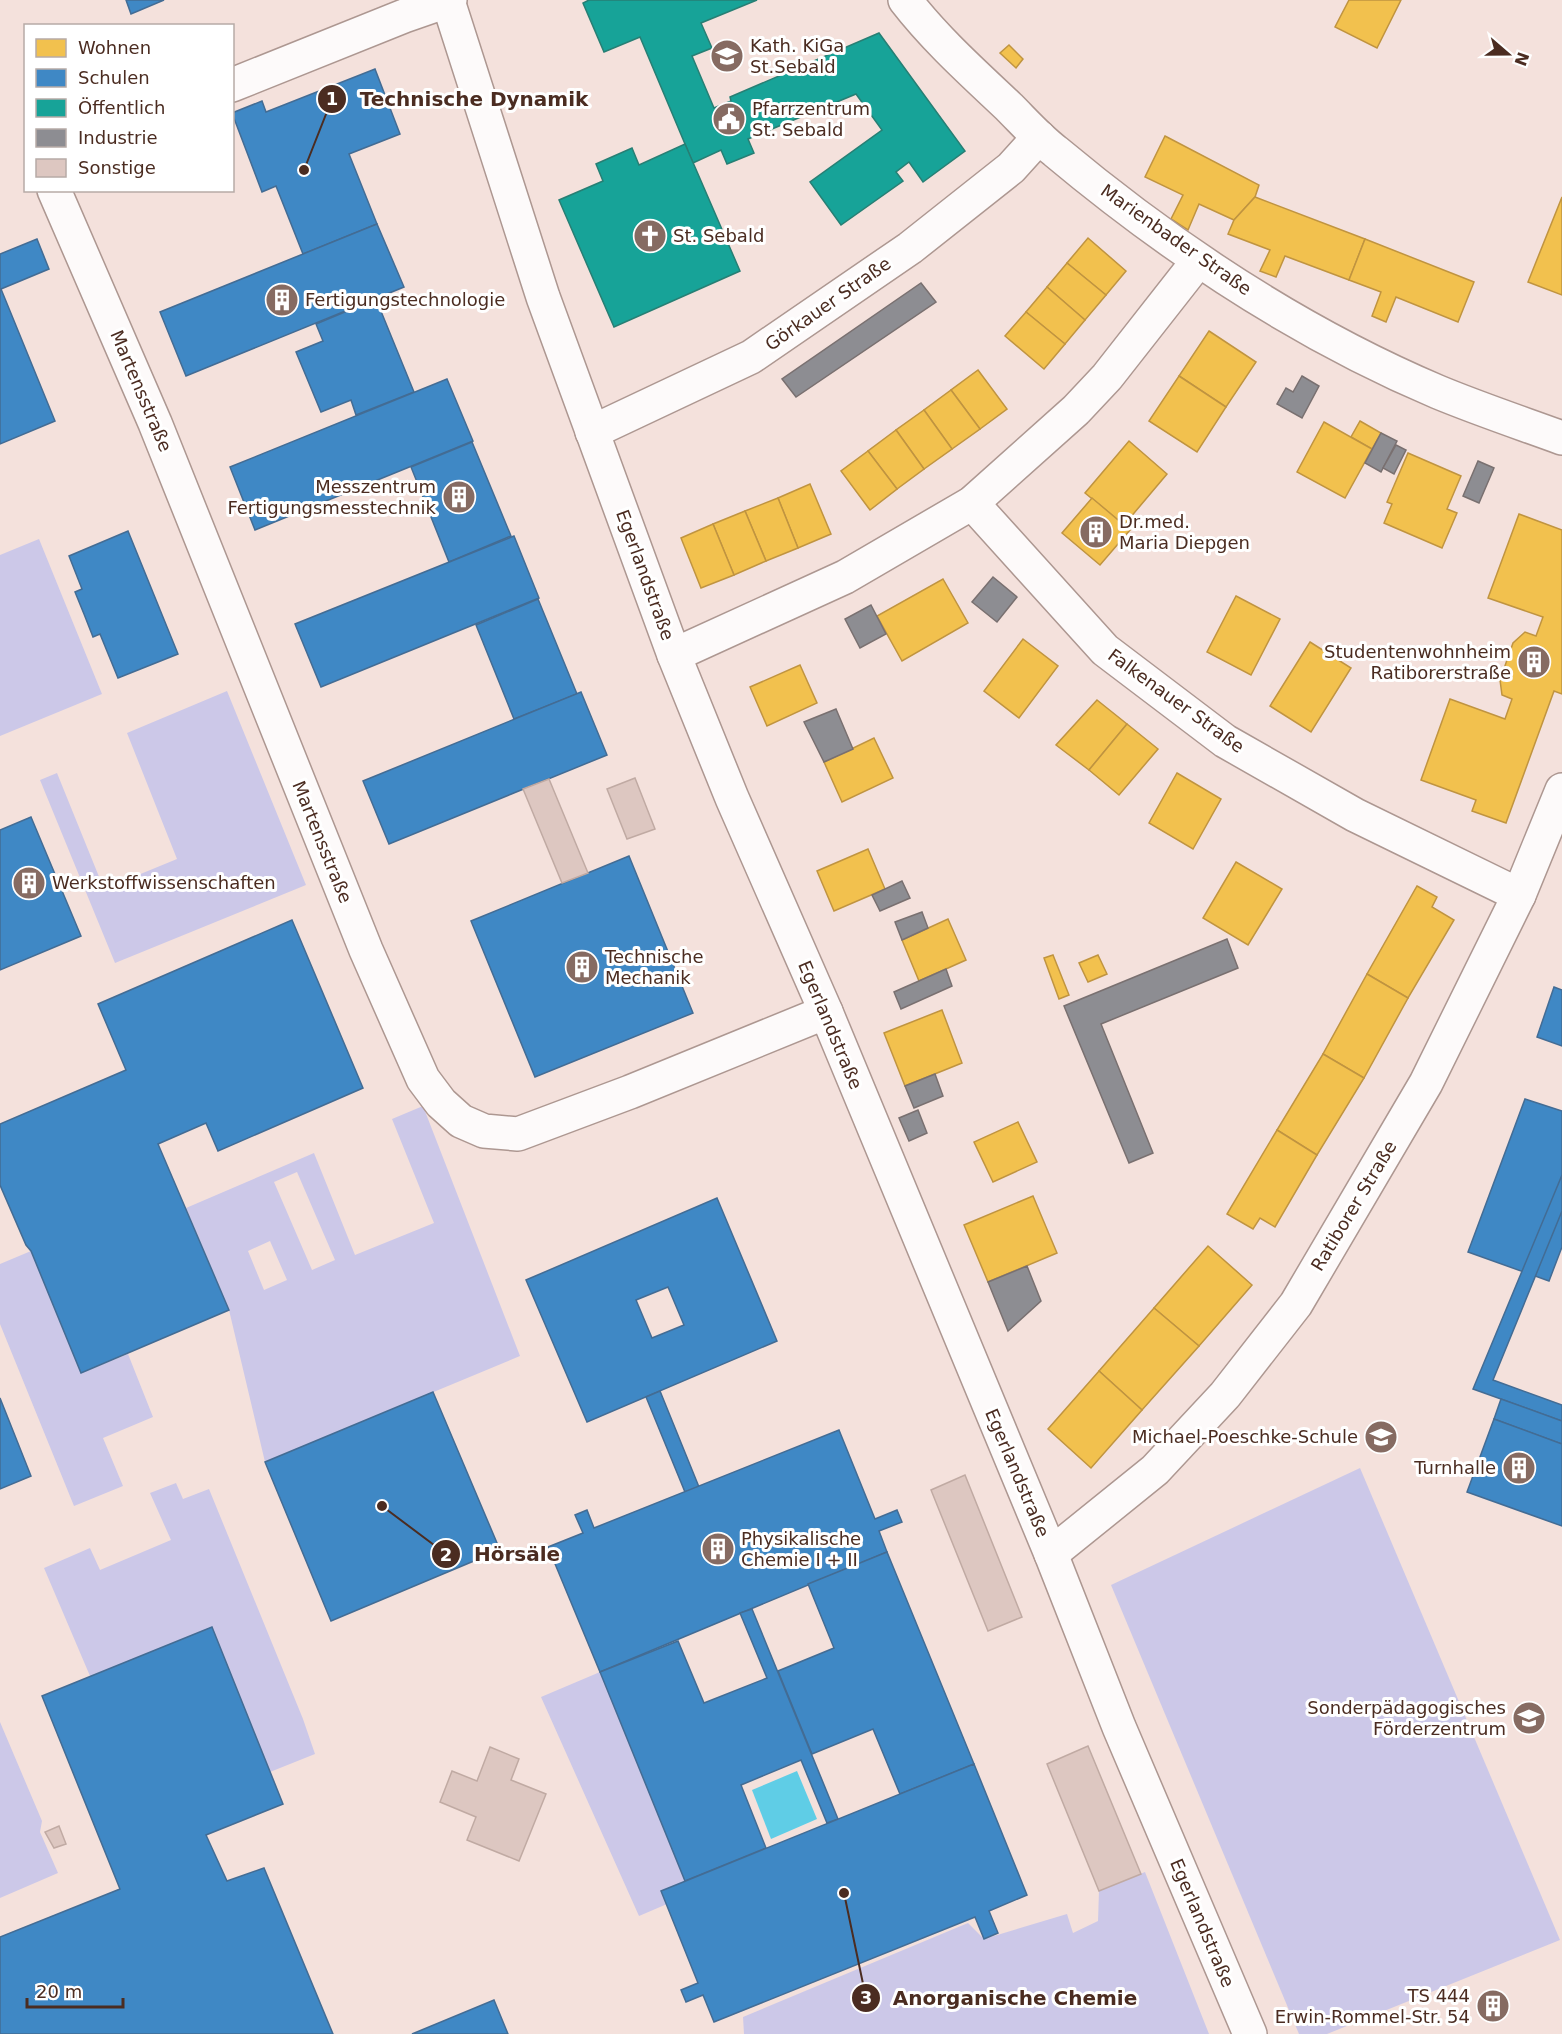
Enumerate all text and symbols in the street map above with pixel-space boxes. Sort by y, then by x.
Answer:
legend [24,24,234,192]
north arrow [1478,24,1538,84]
place label: Kath. KiGa St.Sebald [750,35,844,77]
text: Wohnen [78,37,151,58]
school or university icon: Kath. KiGa St.Sebald [709,38,745,74]
text: N [1510,49,1533,69]
text: Schulen [78,67,150,88]
callout: Technische Dynamik [317,80,600,118]
text: Technische Dynamik [360,87,589,111]
text: 1 [326,88,338,109]
text: Öffentlich [78,97,165,118]
place label: Pfarrzentrum St. Sebald [752,98,870,140]
public building icon: Pfarrzentrum St. Sebald [711,101,747,137]
text: Industrie [78,127,157,148]
text: Sonstige [78,157,156,178]
street label: Marienbader Straße [1097,180,1256,299]
church icon: St. Sebald [632,218,668,254]
place label: St. Sebald [673,225,764,246]
street label: Görkauer Straße [761,252,895,355]
building icon: Fertigungstechnologie [264,282,300,318]
place label: Fertigungstechnologie [305,289,505,310]
street label: Martensstraße [106,327,177,455]
place label: Messzentrum Fertigungsmesstechnik [227,476,437,518]
building icon: Messzentrum Fertigungsmesstechnik [441,479,477,515]
street label: Egerlandstraße [612,507,679,643]
place label: Dr.med. Maria Diepgen [1119,511,1250,553]
building icon: Dr.med. Maria Diepgen [1078,514,1114,550]
place label: Studentenwohnheim Ratiborerstraße [1324,641,1511,683]
street label: Falkenauer Straße [1104,644,1248,757]
building icon: Studentenwohnheim Ratiborerstraße [1516,644,1552,680]
street label: Martensstraße [288,778,357,906]
building icon: Werkstoffwissenschaften [11,865,47,901]
place label: Werkstoffwissenschaften [52,872,276,893]
place label: Technische Mechanik [604,946,703,988]
building icon: Technische Mechanik [564,949,600,985]
street label: Egerlandstraße [794,957,867,1092]
street label: Ratiborer Straße [1306,1137,1401,1275]
street label: Egerlandstraße [981,1405,1054,1540]
school or university icon: Michael-Poeschke-Schule [1363,1419,1399,1455]
place label: Michael-Poeschke-Schule [1132,1426,1358,1447]
building icon: Turnhalle [1501,1450,1537,1486]
place label: Turnhalle [1413,1457,1496,1478]
place label: Physikalische Chemie I + II [741,1528,861,1570]
building icon: Physikalische Chemie I + II [700,1531,736,1567]
callout: Hörsäle [431,1535,572,1573]
text: Hörsäle [474,1542,560,1566]
text: 2 [440,1544,452,1565]
place label: Sonderpädagogisches Förderzentrum [1307,1697,1506,1739]
school or university icon: Sonderpädagogisches Förderzentrum [1511,1700,1547,1736]
street label: Egerlandstraße [1166,1855,1239,1990]
scale bar [27,1971,123,2009]
callout: Anorganische Chemie [851,1979,1149,2017]
text: 20 m [36,1981,82,2002]
place label: TS 444 Erwin-Rommel-Str. 54 [1275,1985,1470,2027]
text: Anorganische Chemie [893,1986,1137,2010]
text: 3 [860,1987,872,2008]
building icon: TS 444 Erwin-Rommel-Str. 54 [1475,1988,1511,2024]

